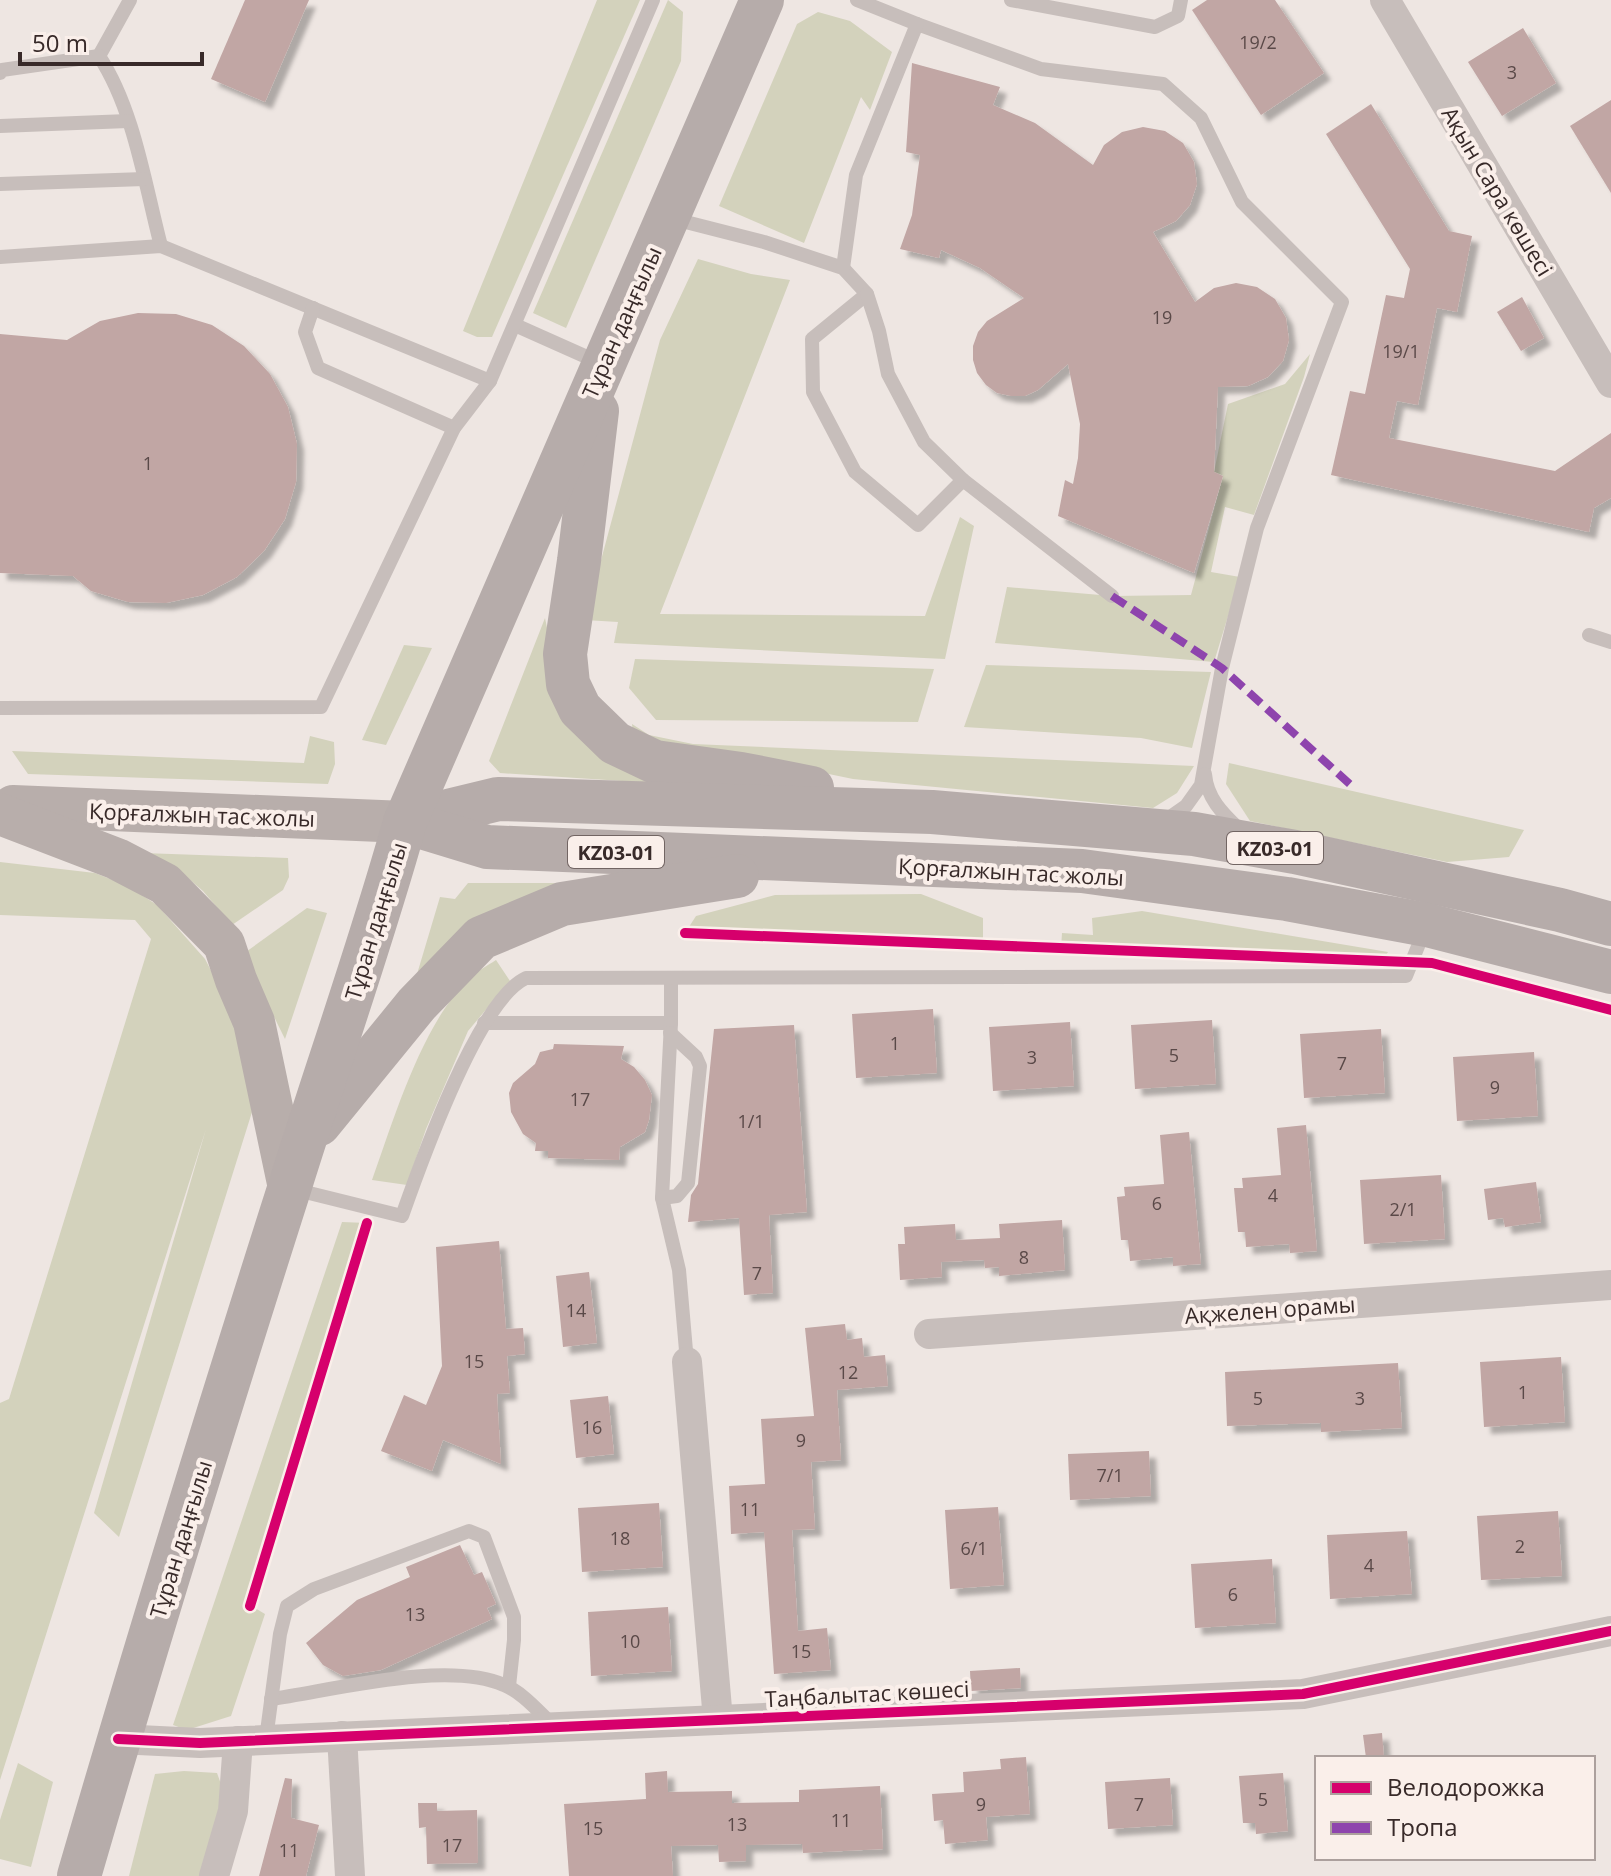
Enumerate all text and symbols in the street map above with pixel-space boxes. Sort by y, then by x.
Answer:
scale bar [20,16,202,66]
text: 50 m [32,26,88,59]
house number: 19/2 [1239,30,1277,54]
house number: 3 [1507,60,1517,84]
street label: Ақын Сара көшесі [1436,101,1560,281]
street label: Тұран даңғылы [574,241,668,403]
house number: 19 [1152,305,1172,329]
house number: 19/1 [1382,339,1420,363]
house number: 1 [143,451,153,475]
street label: Қорғалжын тас жолы [89,795,315,833]
road number: KZ03-01 [1227,832,1323,864]
road number: KZ03-01 [568,836,664,868]
street label: Тұран даңғылы [337,838,413,1004]
street label: Қорғалжын тас жолы [897,850,1125,892]
house number: 1 [890,1031,900,1055]
house number: 5 [1169,1043,1179,1067]
house number: 3 [1027,1045,1037,1069]
house number: 7 [1337,1051,1347,1075]
house number: 9 [1490,1075,1500,1099]
house number: 17 [570,1087,590,1111]
house number: 1/1 [737,1109,765,1133]
house number: 4 [1268,1183,1278,1207]
house number: 6 [1152,1191,1162,1215]
house number: 2/1 [1389,1197,1417,1221]
house number: 8 [1019,1245,1029,1269]
house number: 7 [752,1261,762,1285]
street label: Ақжелен орамы [1184,1288,1356,1330]
house number: 14 [566,1298,586,1322]
house number: 15 [464,1349,484,1373]
house number: 12 [838,1360,858,1384]
house number: 1 [1518,1380,1528,1404]
house number: 5 [1253,1386,1263,1410]
house number: 3 [1355,1386,1365,1410]
house number: 16 [582,1415,602,1439]
house number: 9 [796,1428,806,1452]
street label: Тұран даңғылы [142,1456,218,1622]
house number: 7/1 [1096,1463,1124,1487]
house number: 11 [740,1497,760,1521]
house number: 18 [610,1526,630,1550]
house number: 2 [1515,1534,1525,1558]
house number: 6/1 [960,1536,988,1560]
house number: 4 [1364,1553,1374,1577]
house number: 6 [1228,1582,1238,1606]
house number: 13 [405,1602,425,1626]
house number: 10 [620,1629,640,1653]
house number: 15 [791,1639,811,1663]
street label: Таңбалытас көшесі [764,1673,970,1713]
legend [1315,1756,1595,1860]
text: Велодорожка [1387,1770,1545,1803]
house number: 5 [1258,1787,1268,1811]
house number: 9 [976,1792,986,1816]
house number: 7 [1134,1792,1144,1816]
house number: 11 [831,1808,851,1832]
text: Тропа [1387,1810,1458,1843]
house number: 13 [727,1812,747,1836]
house number: 15 [583,1816,603,1840]
house number: 17 [442,1833,462,1857]
house number: 11 [279,1838,299,1862]

